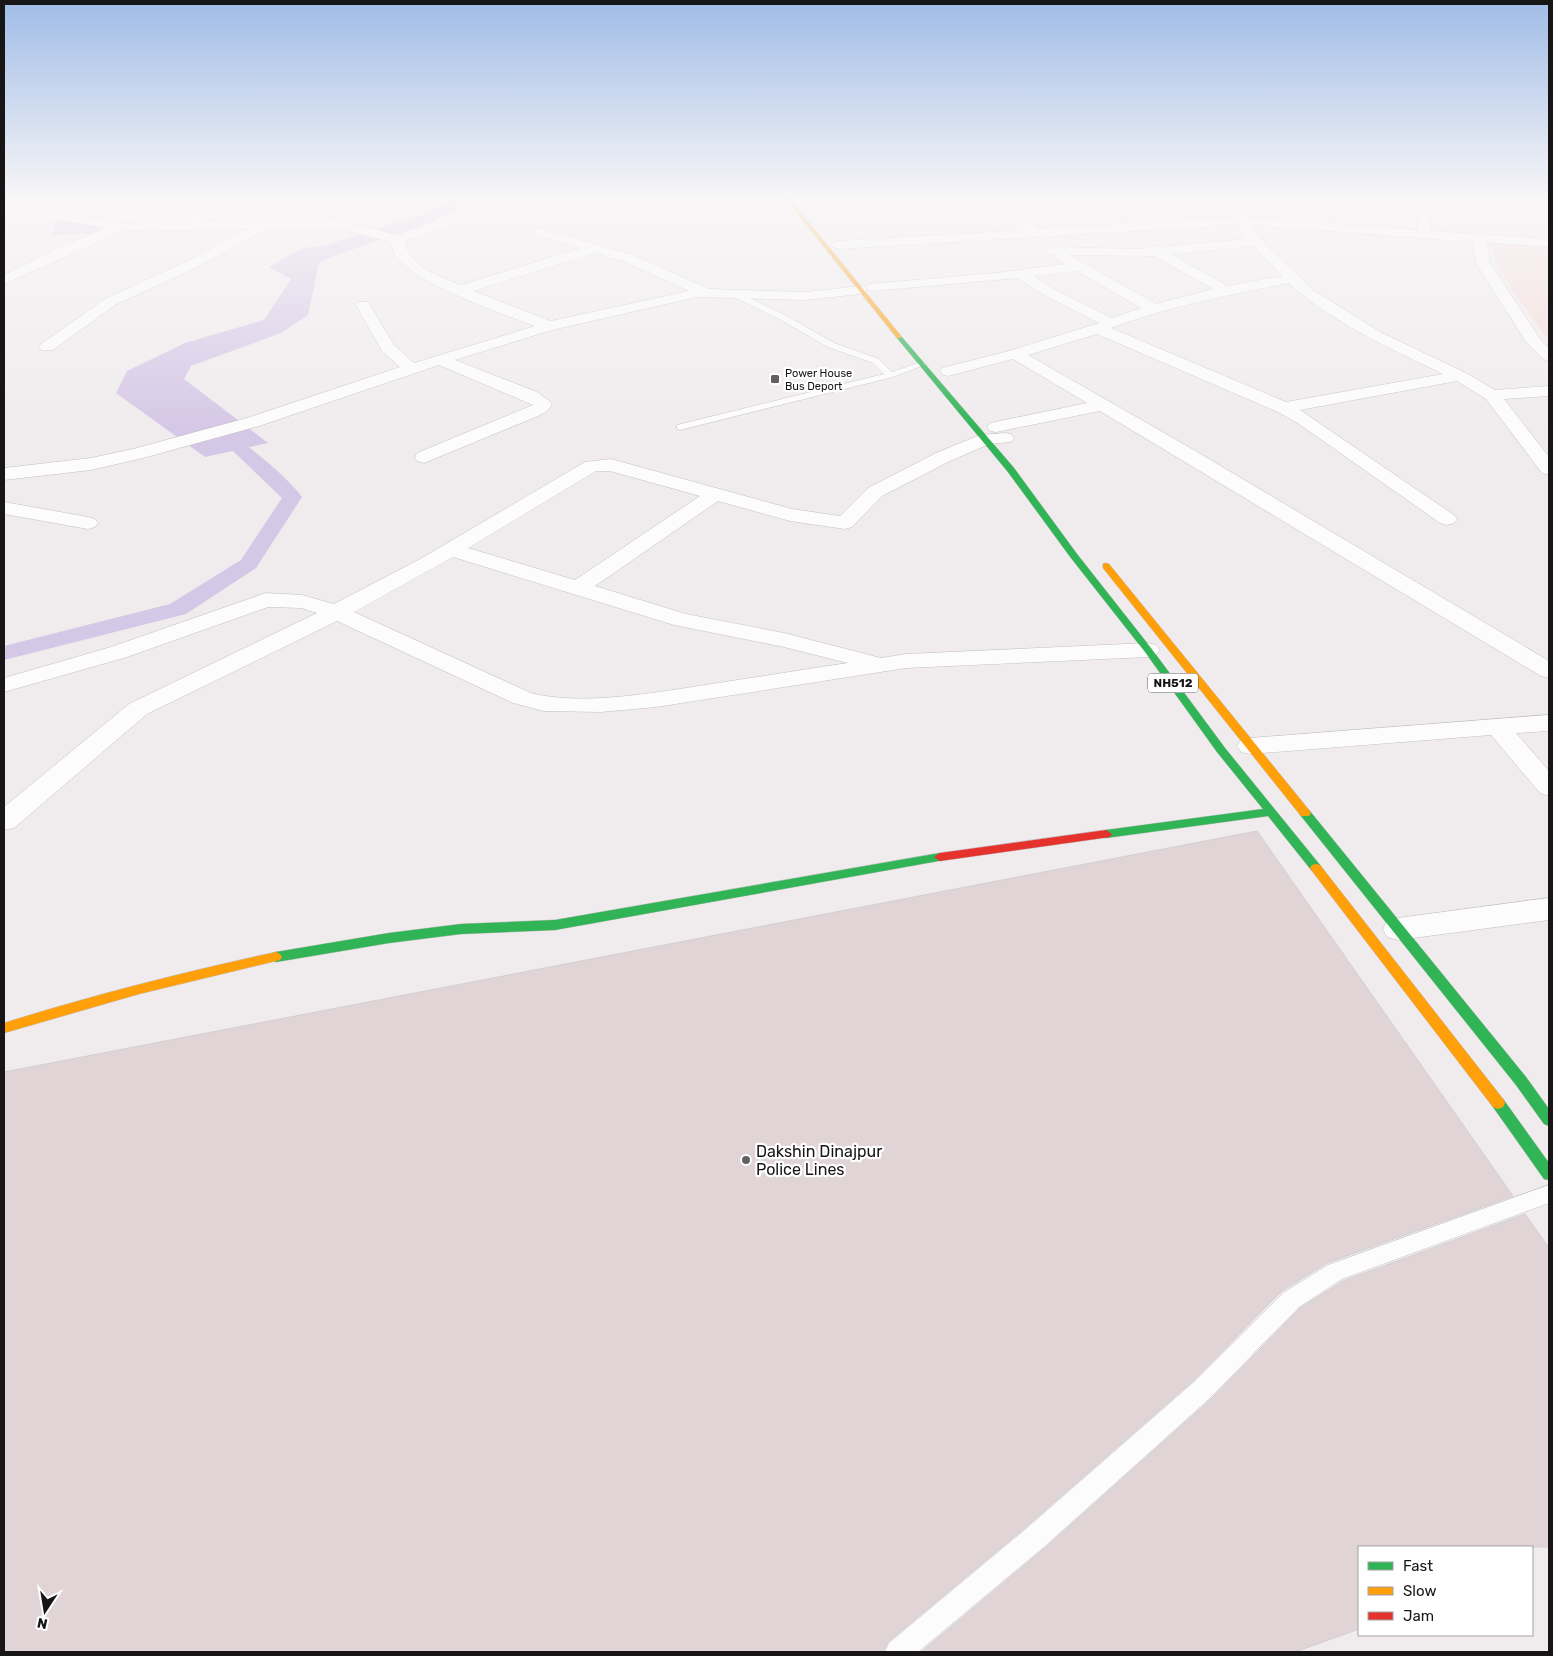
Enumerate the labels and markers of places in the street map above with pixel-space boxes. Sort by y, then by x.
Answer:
place label: Power House Bus Deport [785,367,852,393]
marker: Power House Bus Deport [769,373,781,385]
place label: Dakshin Dinajpur Police Lines [756,1142,882,1179]
marker: Dakshin Dinajpur Police Lines [740,1154,752,1166]

